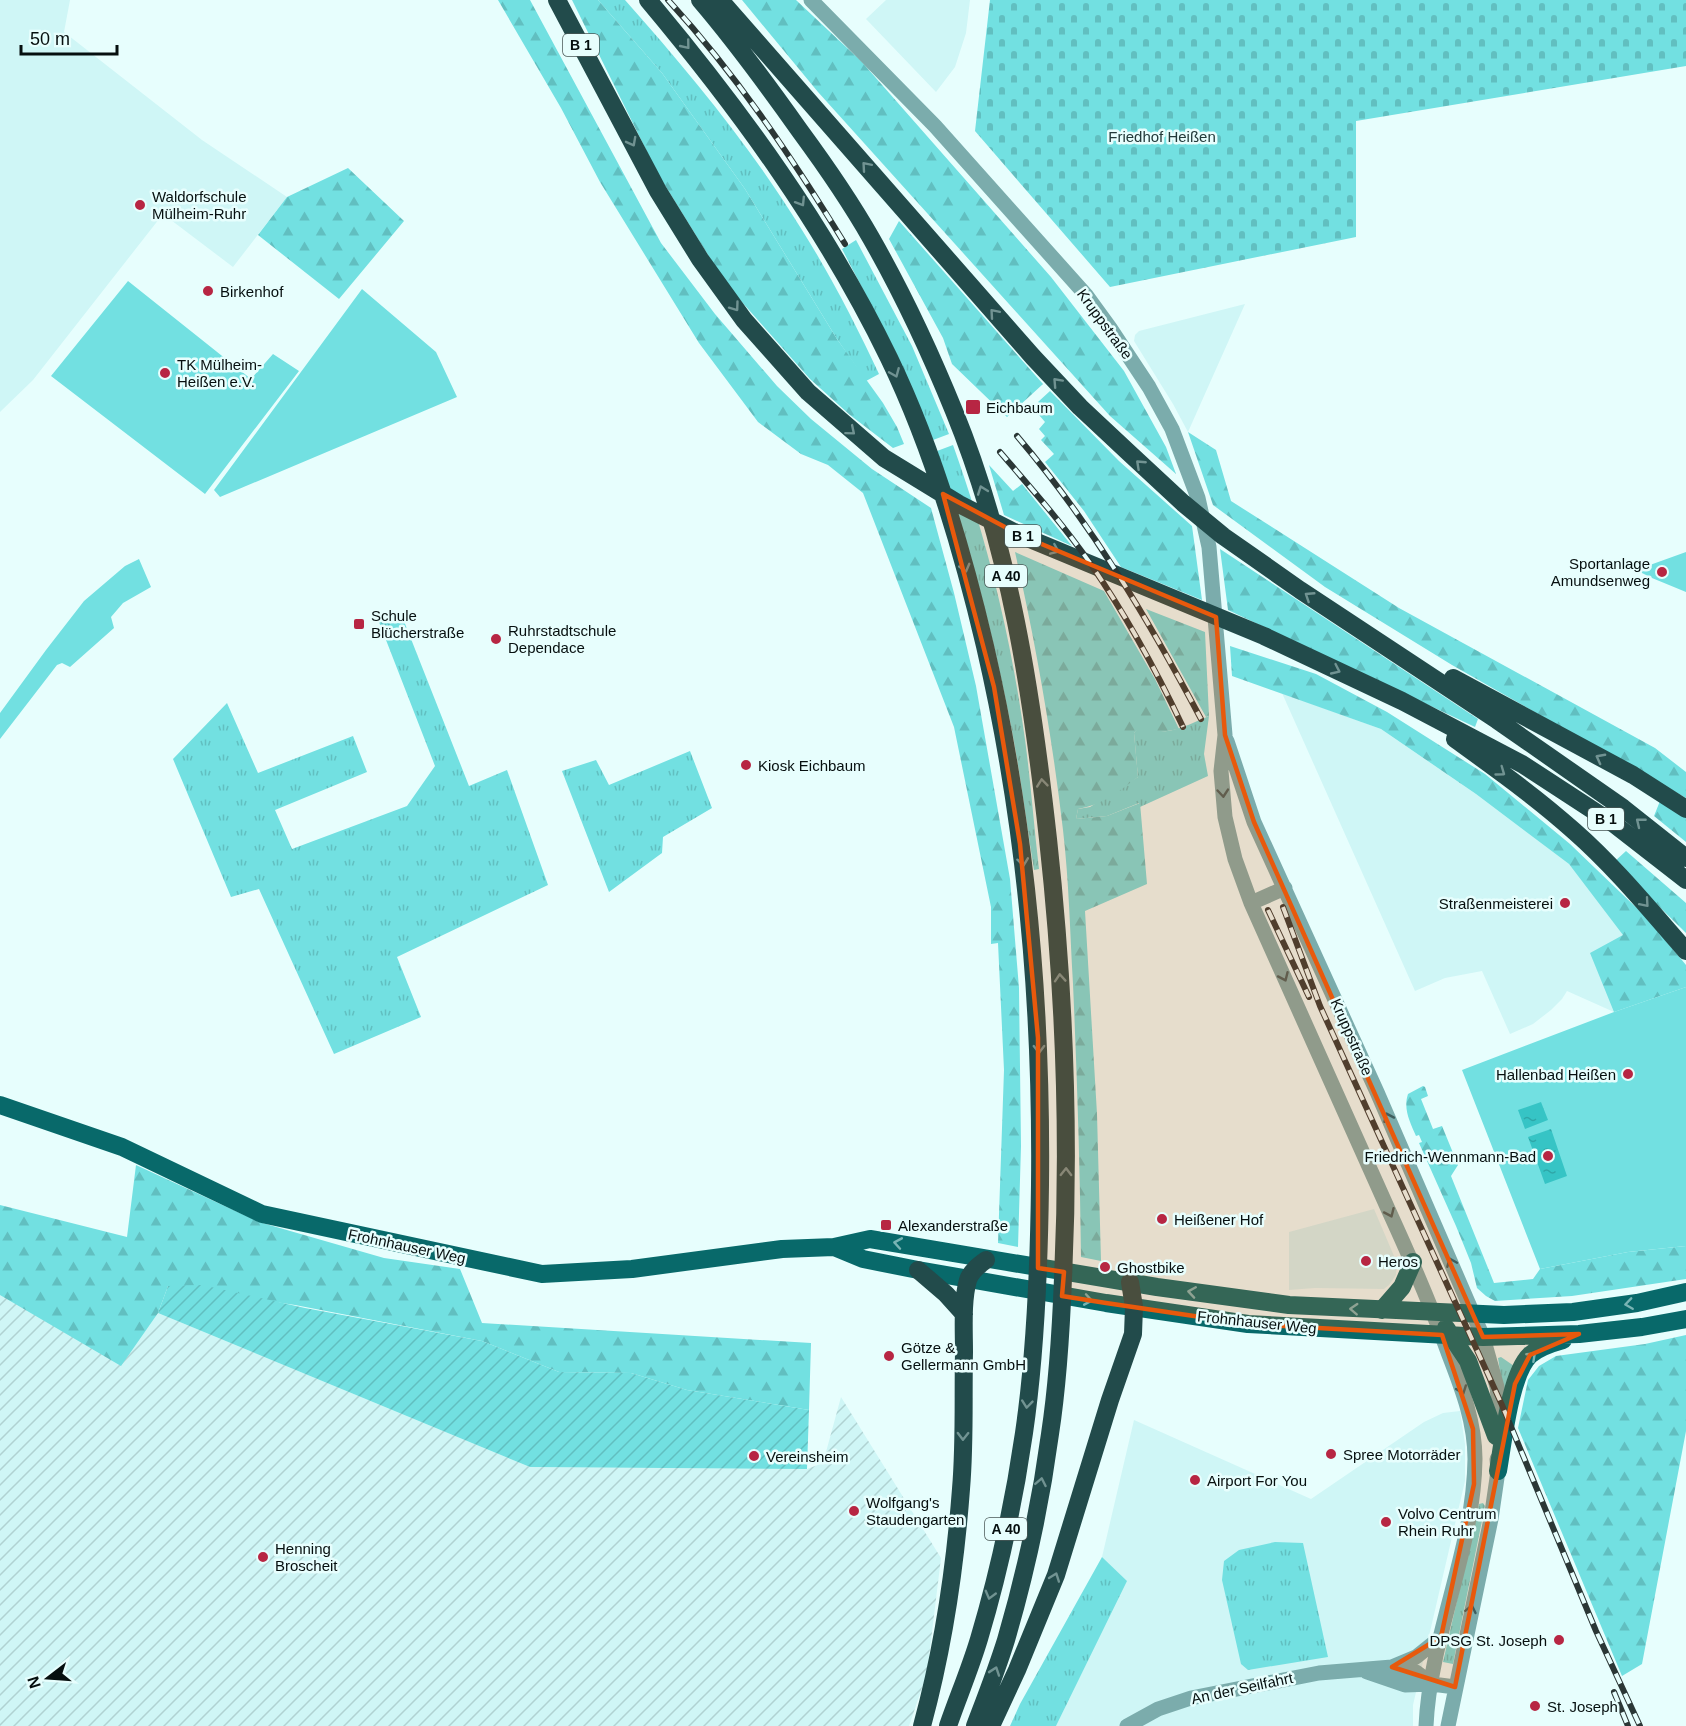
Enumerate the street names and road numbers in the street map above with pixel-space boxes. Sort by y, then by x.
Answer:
road number: B 1 [563,34,599,56]
street label: Kruppstraße [1074,286,1136,362]
road number: B 1 [1005,525,1041,547]
road number: A 40 [985,565,1027,587]
road number: B 1 [1588,808,1624,830]
street label: Kruppstraße [1327,996,1377,1078]
street label: Frohnhauser Weg [347,1225,467,1267]
street label: Frohnhauser Weg [1197,1307,1317,1337]
road number: A 40 [985,1518,1027,1540]
street label: An der Seilfahrt [1190,1669,1295,1707]

